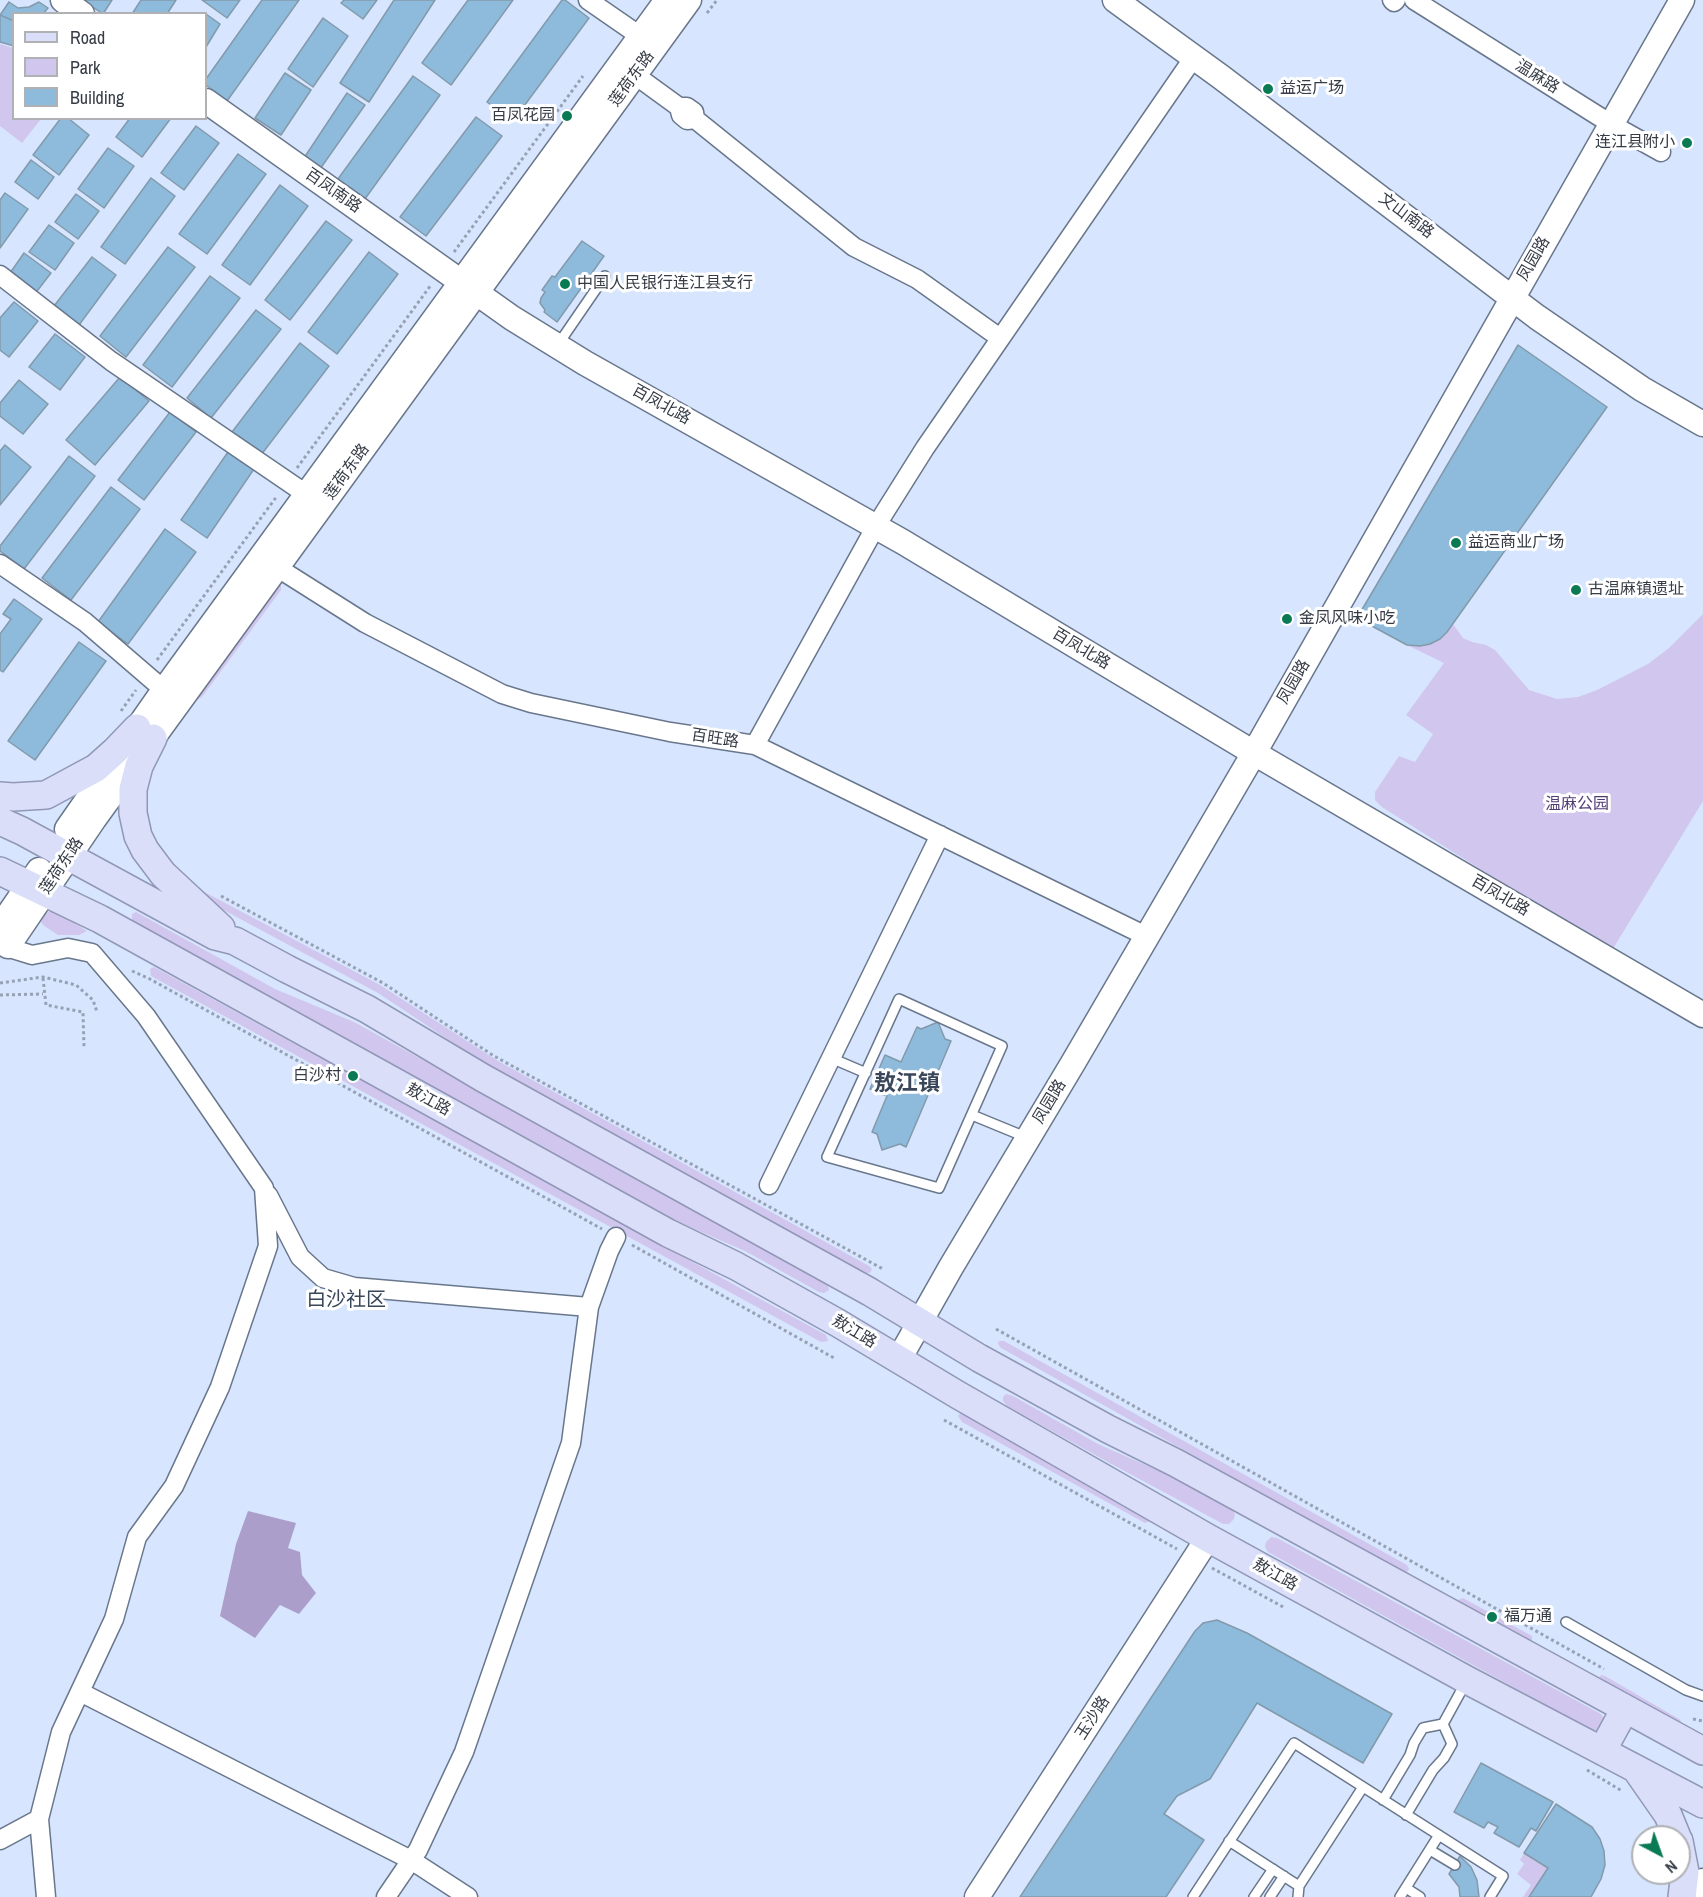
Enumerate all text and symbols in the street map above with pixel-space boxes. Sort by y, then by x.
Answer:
legend [12,12,207,120]
text: Road [70,25,105,50]
street label: 莲荷东路 [605,47,659,111]
text: Park [70,55,100,80]
street label: 温麻路 [1512,56,1562,98]
place label: 益运广场 [1280,79,1344,99]
marker: 益运广场 [1261,82,1275,96]
text: Building [70,85,124,110]
place label: 百凤花园 [491,106,555,126]
marker: 百凤花园 [560,109,574,123]
place label: 连江县附小 [1595,133,1675,153]
marker: 连江县附小 [1680,136,1694,150]
street label: 百凤南路 [301,165,365,217]
street label: 文山南路 [1375,189,1437,243]
street label: 凤园路 [1514,233,1554,285]
place label: 中国人民银行连江县支行 [577,274,753,294]
marker: 中国人民银行连江县支行 [558,277,572,291]
street label: 百凤北路 [628,381,694,429]
street label: 莲荷东路 [320,440,374,504]
place label: 益运商业广场 [1468,533,1564,553]
marker: 益运商业广场 [1449,536,1463,550]
place label: 古温麻镇遗址 [1588,580,1684,600]
marker: 古温麻镇遗址 [1569,583,1583,597]
place label: 金凤风味小吃 [1299,609,1395,629]
marker: 金凤风味小吃 [1280,612,1294,626]
street label: 百凤北路 [1049,624,1113,674]
street label: 凤园路 [1274,656,1314,708]
street label: 百旺路 [690,726,740,752]
park label: 温麻公园 [1545,795,1609,815]
street label: 莲荷东路 [36,834,88,898]
street label: 百凤北路 [1467,872,1533,920]
place label: 白沙村 [293,1066,341,1086]
marker: 白沙村 [346,1069,360,1083]
district label: 敖江镇 [874,1071,940,1097]
street label: 凤园路 [1029,1076,1071,1128]
street label: 敖江路 [402,1080,454,1120]
district label: 白沙社区 [306,1289,386,1313]
street label: 敖江路 [828,1311,880,1353]
street label: 敖江路 [1249,1555,1301,1595]
place label: 福万通 [1504,1607,1552,1627]
marker: 福万通 [1485,1610,1499,1624]
street label: 玉沙路 [1072,1693,1114,1743]
north arrow [1631,1825,1691,1885]
text: N [1661,1856,1682,1878]

